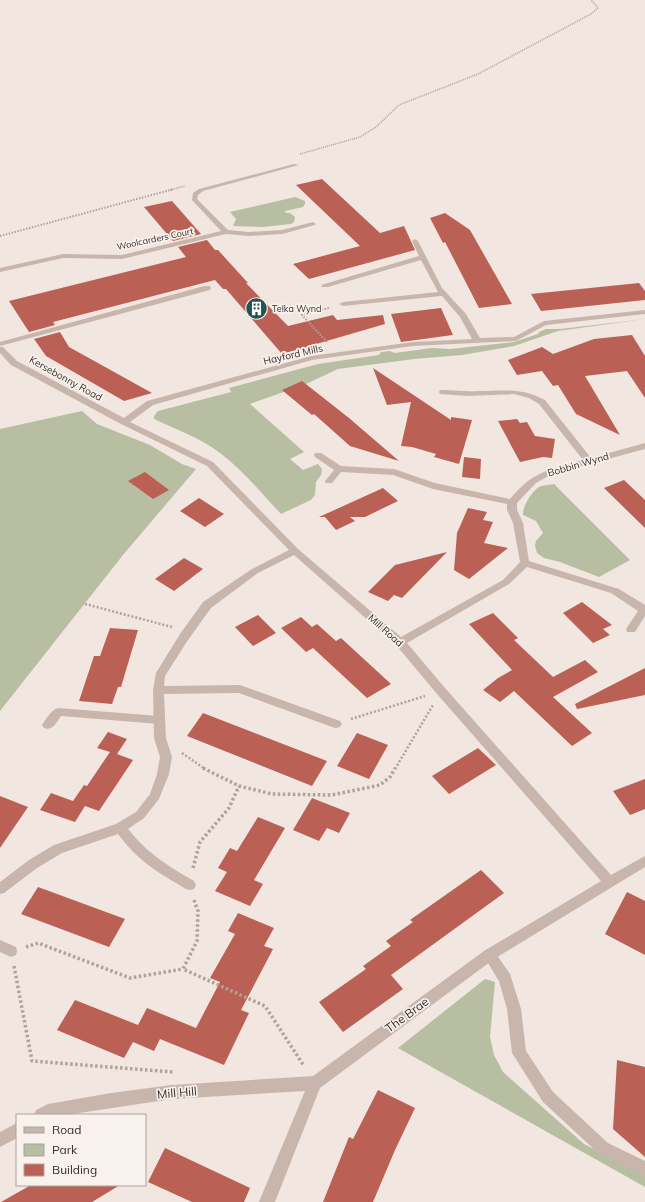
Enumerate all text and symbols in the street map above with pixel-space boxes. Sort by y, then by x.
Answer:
street label: Woolcarders Court [116,225,194,252]
building icon: Telka Wynd [244,296,270,322]
place label: Telka Wynd [272,303,321,315]
street label: Hayford Mills [262,341,324,368]
street label: Kersebonny Road [27,353,105,404]
street label: Bobbin Wynd [546,449,610,479]
street label: Mill Road [365,611,406,650]
street label: The Brae [382,994,431,1035]
street label: Mill Hill [156,1083,197,1102]
legend [16,1114,146,1186]
text: Road [52,1122,81,1137]
text: Park [52,1142,78,1157]
text: Building [52,1162,97,1177]

